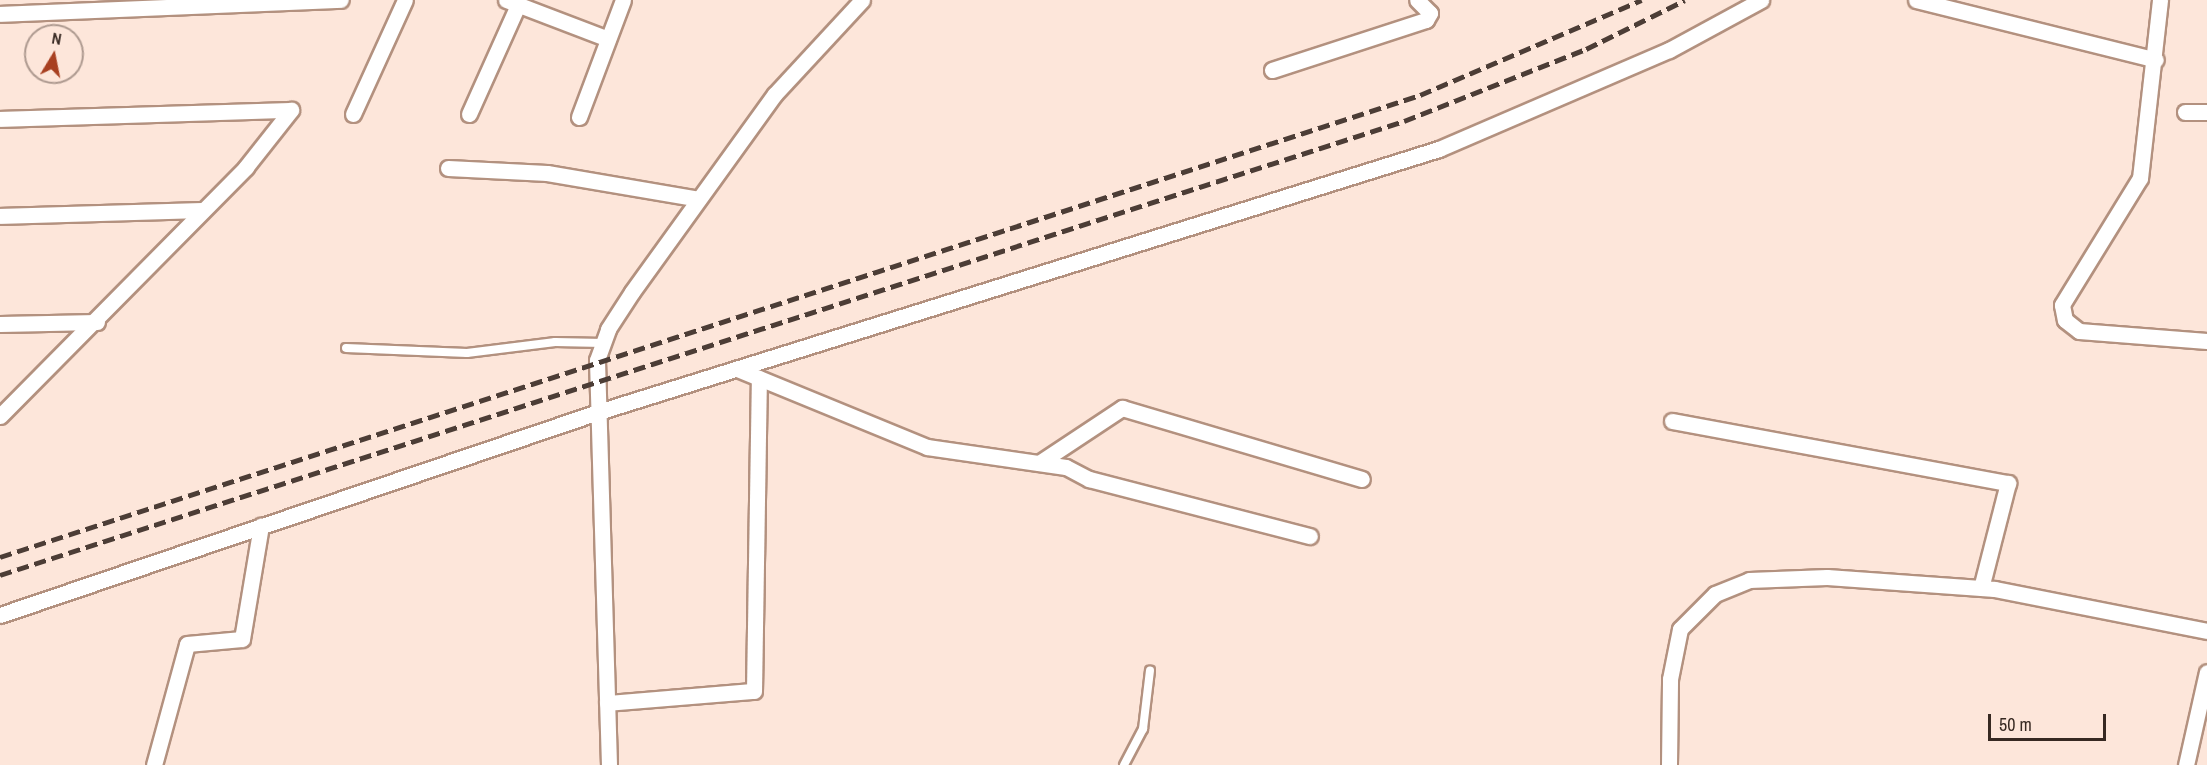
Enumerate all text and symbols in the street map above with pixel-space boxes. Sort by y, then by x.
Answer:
north arrow [24,24,84,84]
text: N [50,27,63,50]
scale bar [1991,702,2110,740]
text: 50 m [1999,712,2032,737]

